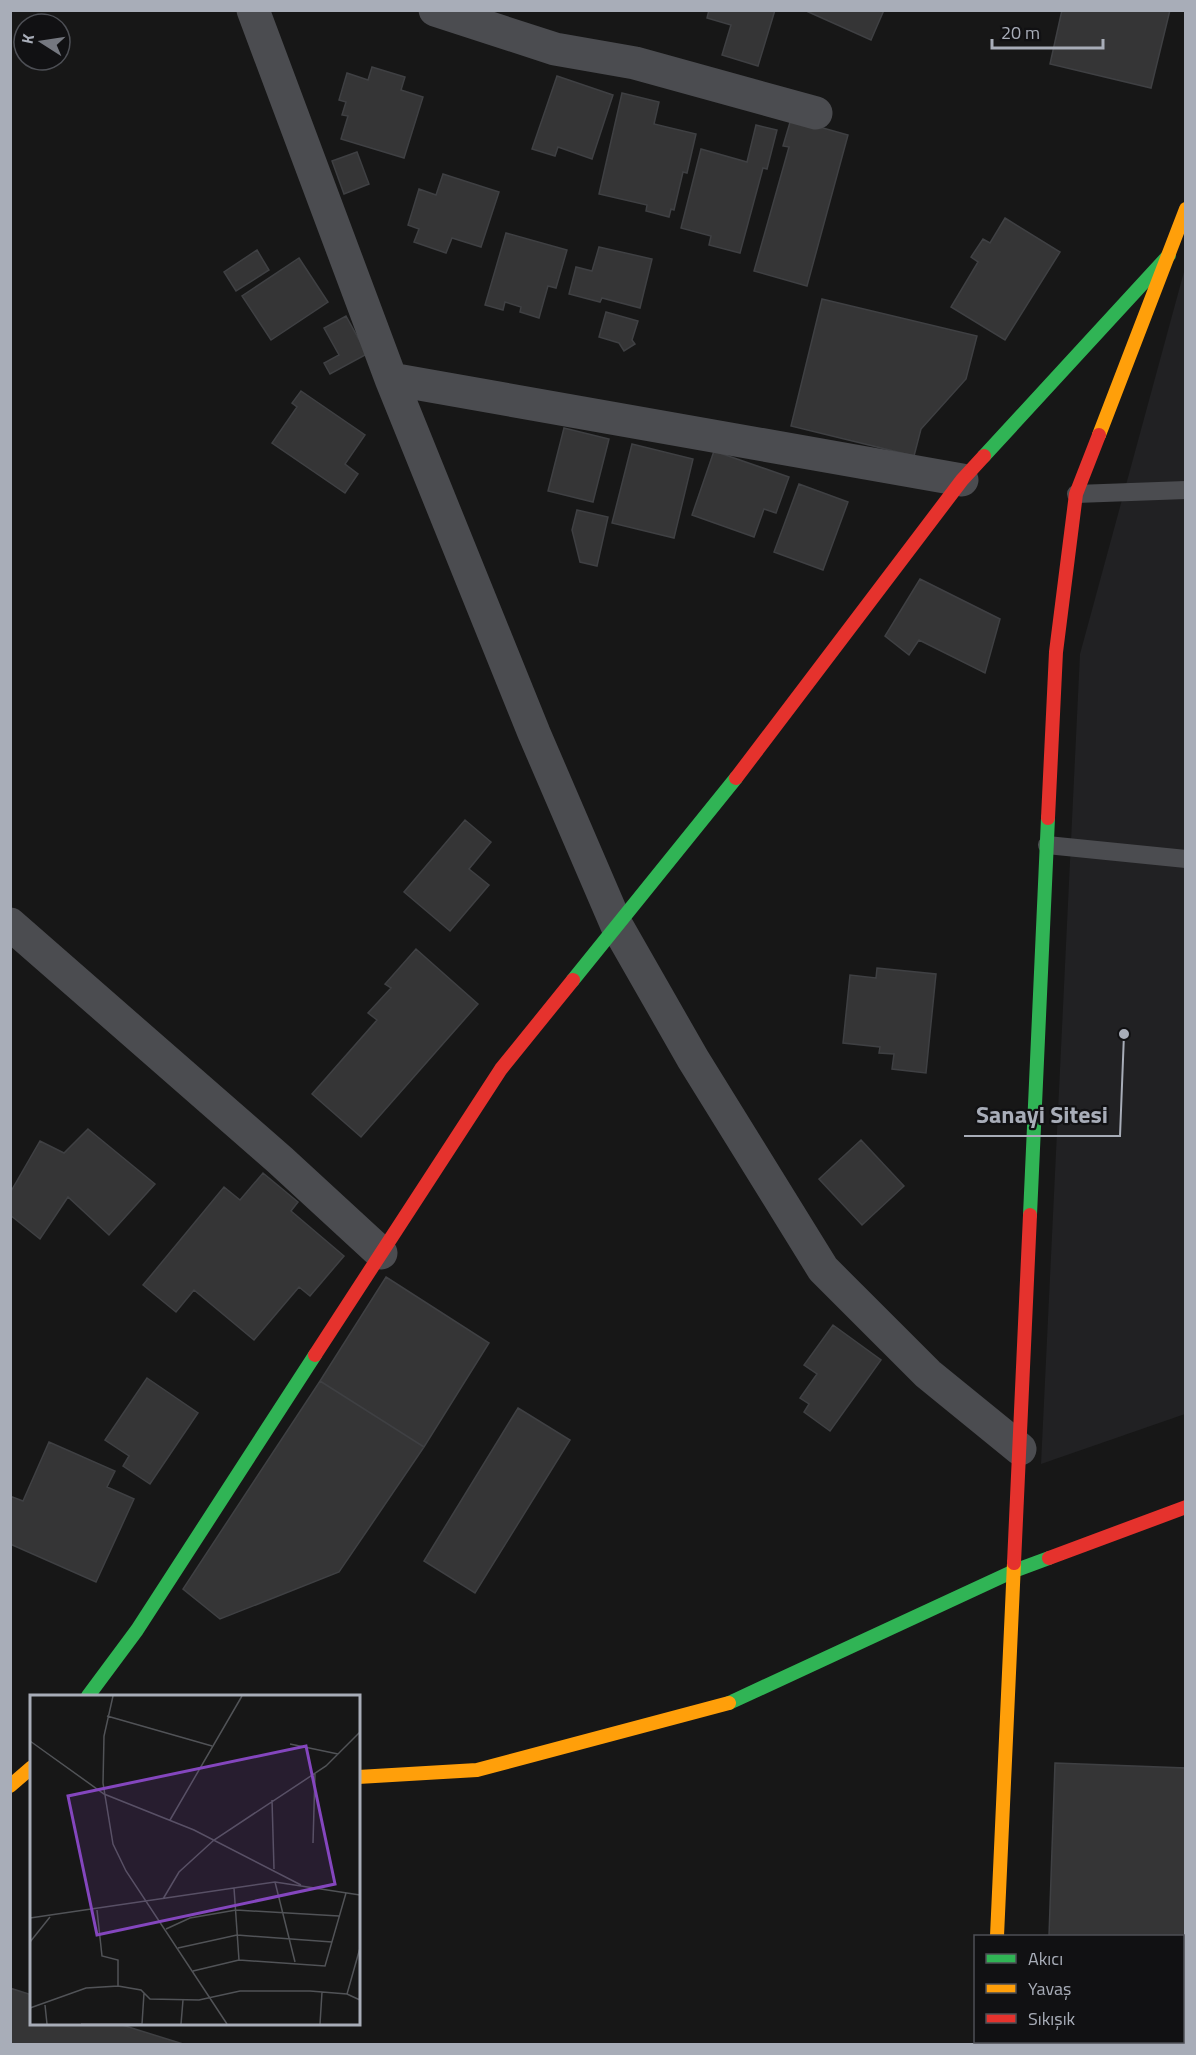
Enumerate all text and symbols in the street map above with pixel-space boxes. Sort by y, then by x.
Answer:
north arrow [12,12,72,72]
scale bar [992,12,1103,50]
text: 20 m [1001,19,1040,46]
text: K [15,31,40,46]
callout: Sanayi Sitesi [964,1094,1120,1136]
text: Sanayi Sitesi [976,1096,1108,1132]
inset map [30,1695,360,2025]
legend [974,1935,1184,2043]
text: Akıcı [1028,1945,1063,1972]
text: Yavaş [1028,1975,1071,2002]
text: Sıkışık [1028,2005,1076,2032]

